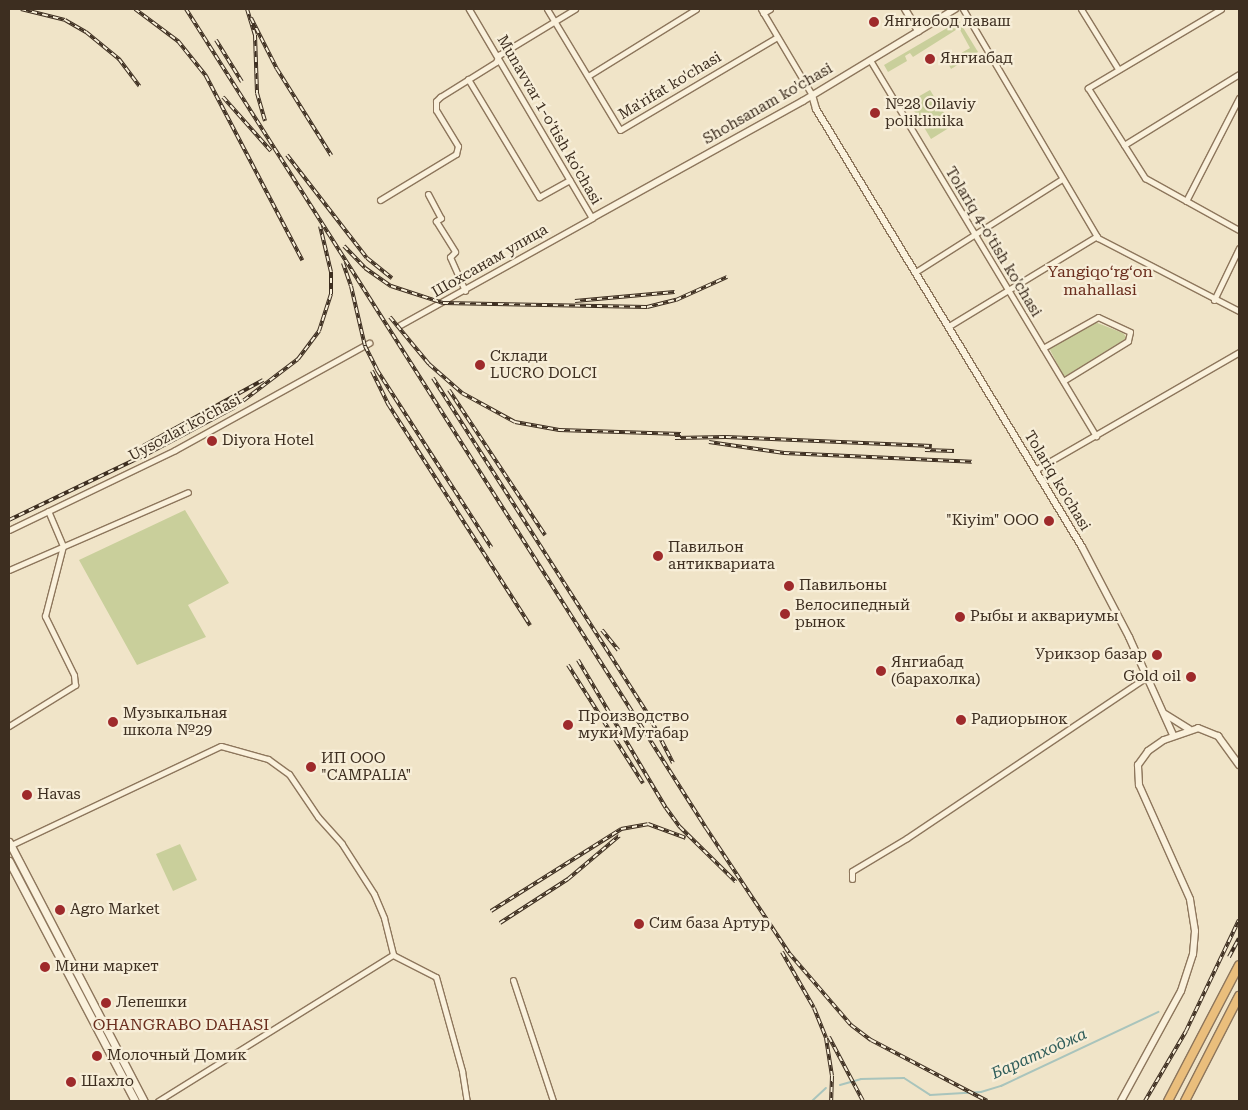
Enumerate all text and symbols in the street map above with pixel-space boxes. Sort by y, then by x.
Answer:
place label: Янгиобод лаваш [884,13,1011,31]
marker: Янгиобод лаваш [868,16,880,28]
street label: Munavvar 1-o'tish ko'chasi [493,32,605,208]
street label: Ma'rifat ko'chasi [615,48,725,124]
place label: Янгиабад [940,50,1013,68]
marker: Янгиабад [924,53,936,65]
street label: Shohsanam ko'chasi [700,60,836,148]
place label: №28 Oilaviy poliklinika [885,95,976,130]
marker: №28 Oilaviy poliklinika [869,107,881,119]
street label: Tolariq 4-o'tish ko'chasi [941,164,1045,320]
street label: Шохсанам улица [429,220,551,302]
district label: Yangiqoʻrgʻon mahallasi [1047,262,1153,300]
place label: Склади LUCRO DOLCI [490,347,597,382]
marker: Склади LUCRO DOLCI [474,359,486,371]
street label: Uysozlar ko'chasi [126,391,244,465]
street label: Tolariq ko'chasi [1020,428,1094,534]
place label: Diyora Hotel [222,432,314,450]
marker: Diyora Hotel [206,435,218,447]
place label: "Kiyim" ООО [946,512,1039,530]
marker: "Kiyim" ООО [1043,515,1055,527]
place label: Павильон антиквариата [668,538,775,573]
marker: Павильон антиквариата [652,550,664,562]
place label: Павильоны [799,577,887,595]
marker: Павильоны [783,580,795,592]
place label: Велосипедный рынок [795,596,910,631]
marker: Велосипедный рынок [779,608,791,620]
place label: Рыбы и аквариумы [970,608,1118,626]
marker: Рыбы и аквариумы [954,611,966,623]
place label: Урикзор базар [1035,646,1147,664]
marker: Урикзор базар [1151,649,1163,661]
place label: Янгиабад (барахолка) [891,653,980,688]
marker: Янгиабад (барахолка) [875,665,887,677]
place label: Gold oil [1123,668,1181,686]
marker: Gold oil [1185,671,1197,683]
place label: Музыкальная школа №29 [123,704,227,739]
place label: Производство муки Мутабар [578,707,689,742]
place label: Радиорынок [971,711,1068,729]
marker: Радиорынок [955,714,967,726]
marker: Музыкальная школа №29 [107,716,119,728]
marker: Производство муки Мутабар [562,719,574,731]
place label: ИП ООО "CAMPALIA" [321,749,411,784]
marker: ИП ООО "CAMPALIA" [305,761,317,773]
place label: Havas [37,786,81,804]
marker: Havas [21,789,33,801]
place label: Agro Market [70,901,160,919]
marker: Agro Market [54,904,66,916]
place label: Сим база Артур [649,915,770,933]
marker: Сим база Артур [633,918,645,930]
place label: Мини маркет [55,958,159,976]
marker: Мини маркет [39,961,51,973]
place label: Лепешки [116,994,187,1012]
marker: Лепешки [100,997,112,1009]
district label: OHANGRABO DAHASI [83,1015,279,1035]
water label: Баратходжа [988,1024,1090,1084]
place label: Молочный Домик [107,1047,247,1065]
marker: Молочный Домик [91,1050,103,1062]
place label: Шахло [81,1073,134,1091]
marker: Шахло [65,1076,77,1088]

